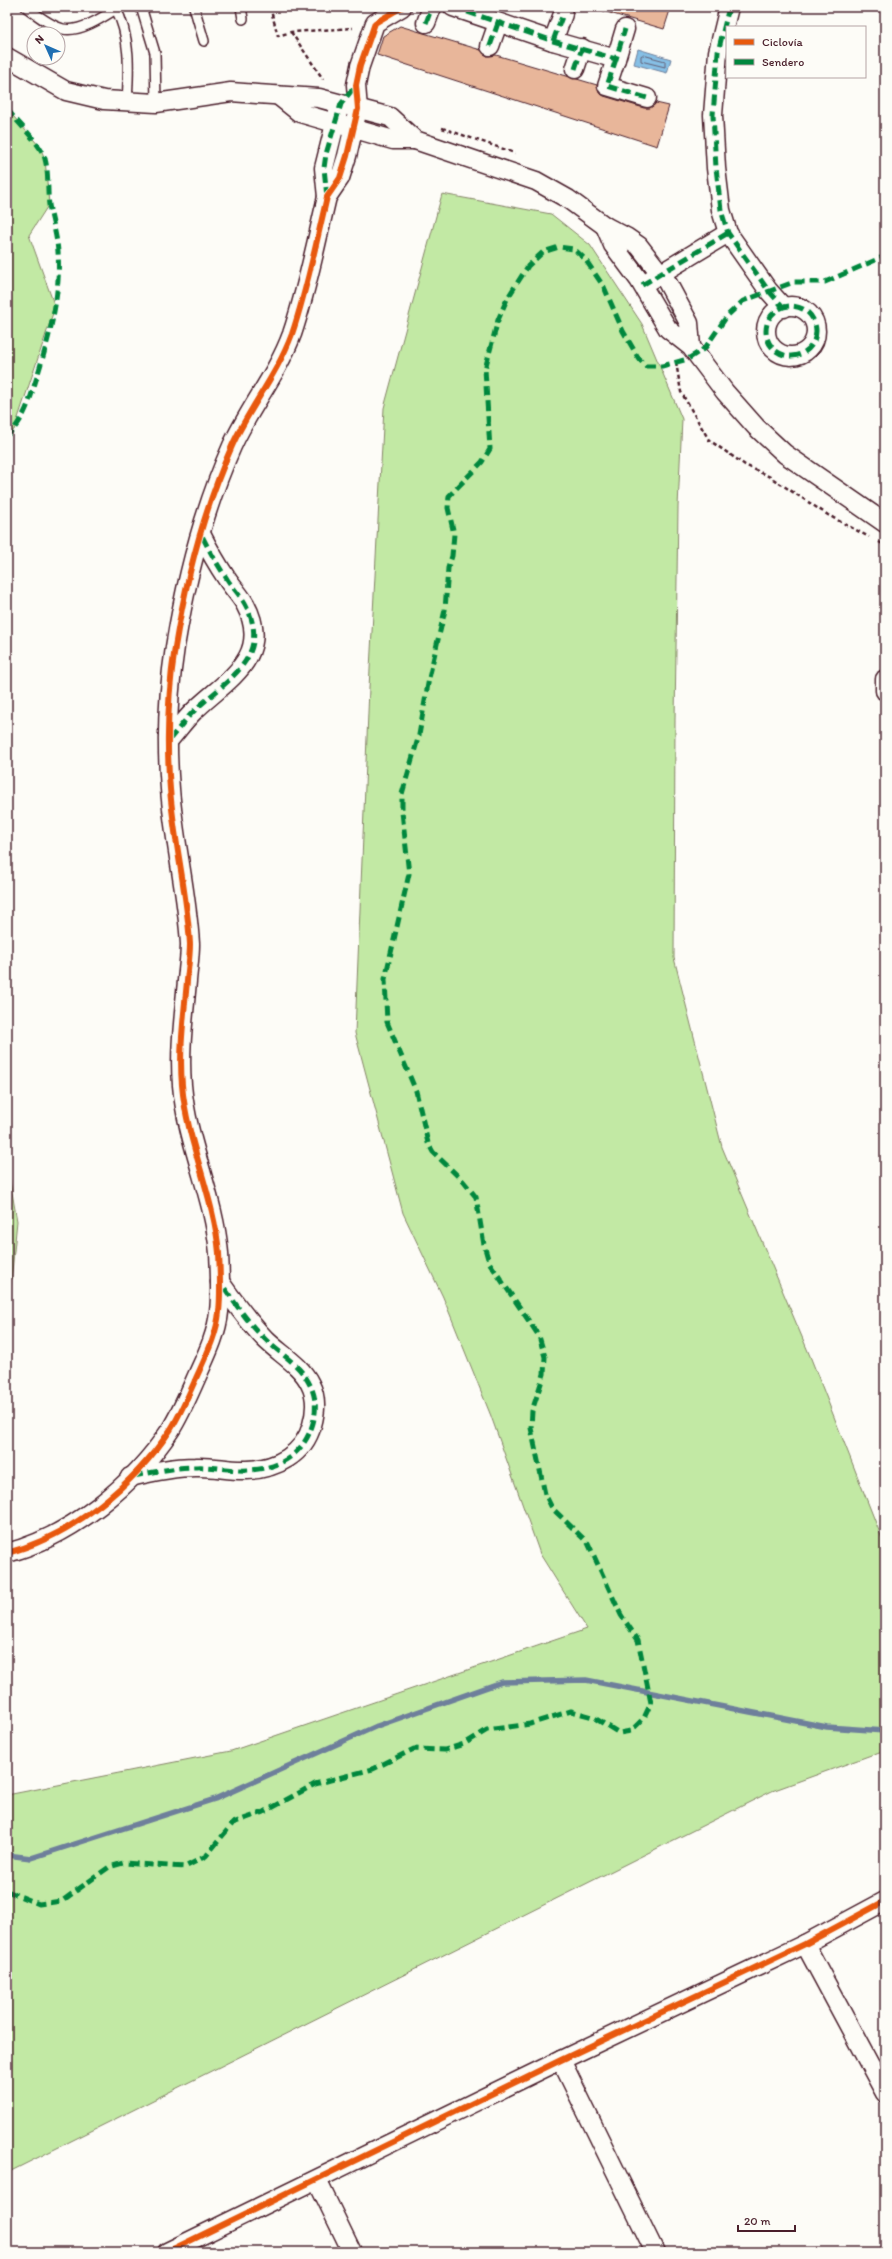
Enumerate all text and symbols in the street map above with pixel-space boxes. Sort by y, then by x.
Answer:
north arrow [26,26,66,66]
legend [726,26,866,78]
text: N [32,32,47,47]
text: Ciclovía [762,35,804,49]
text: Sendero [762,55,804,69]
scale bar [738,2207,795,2233]
text: 20 m [744,2214,771,2228]

